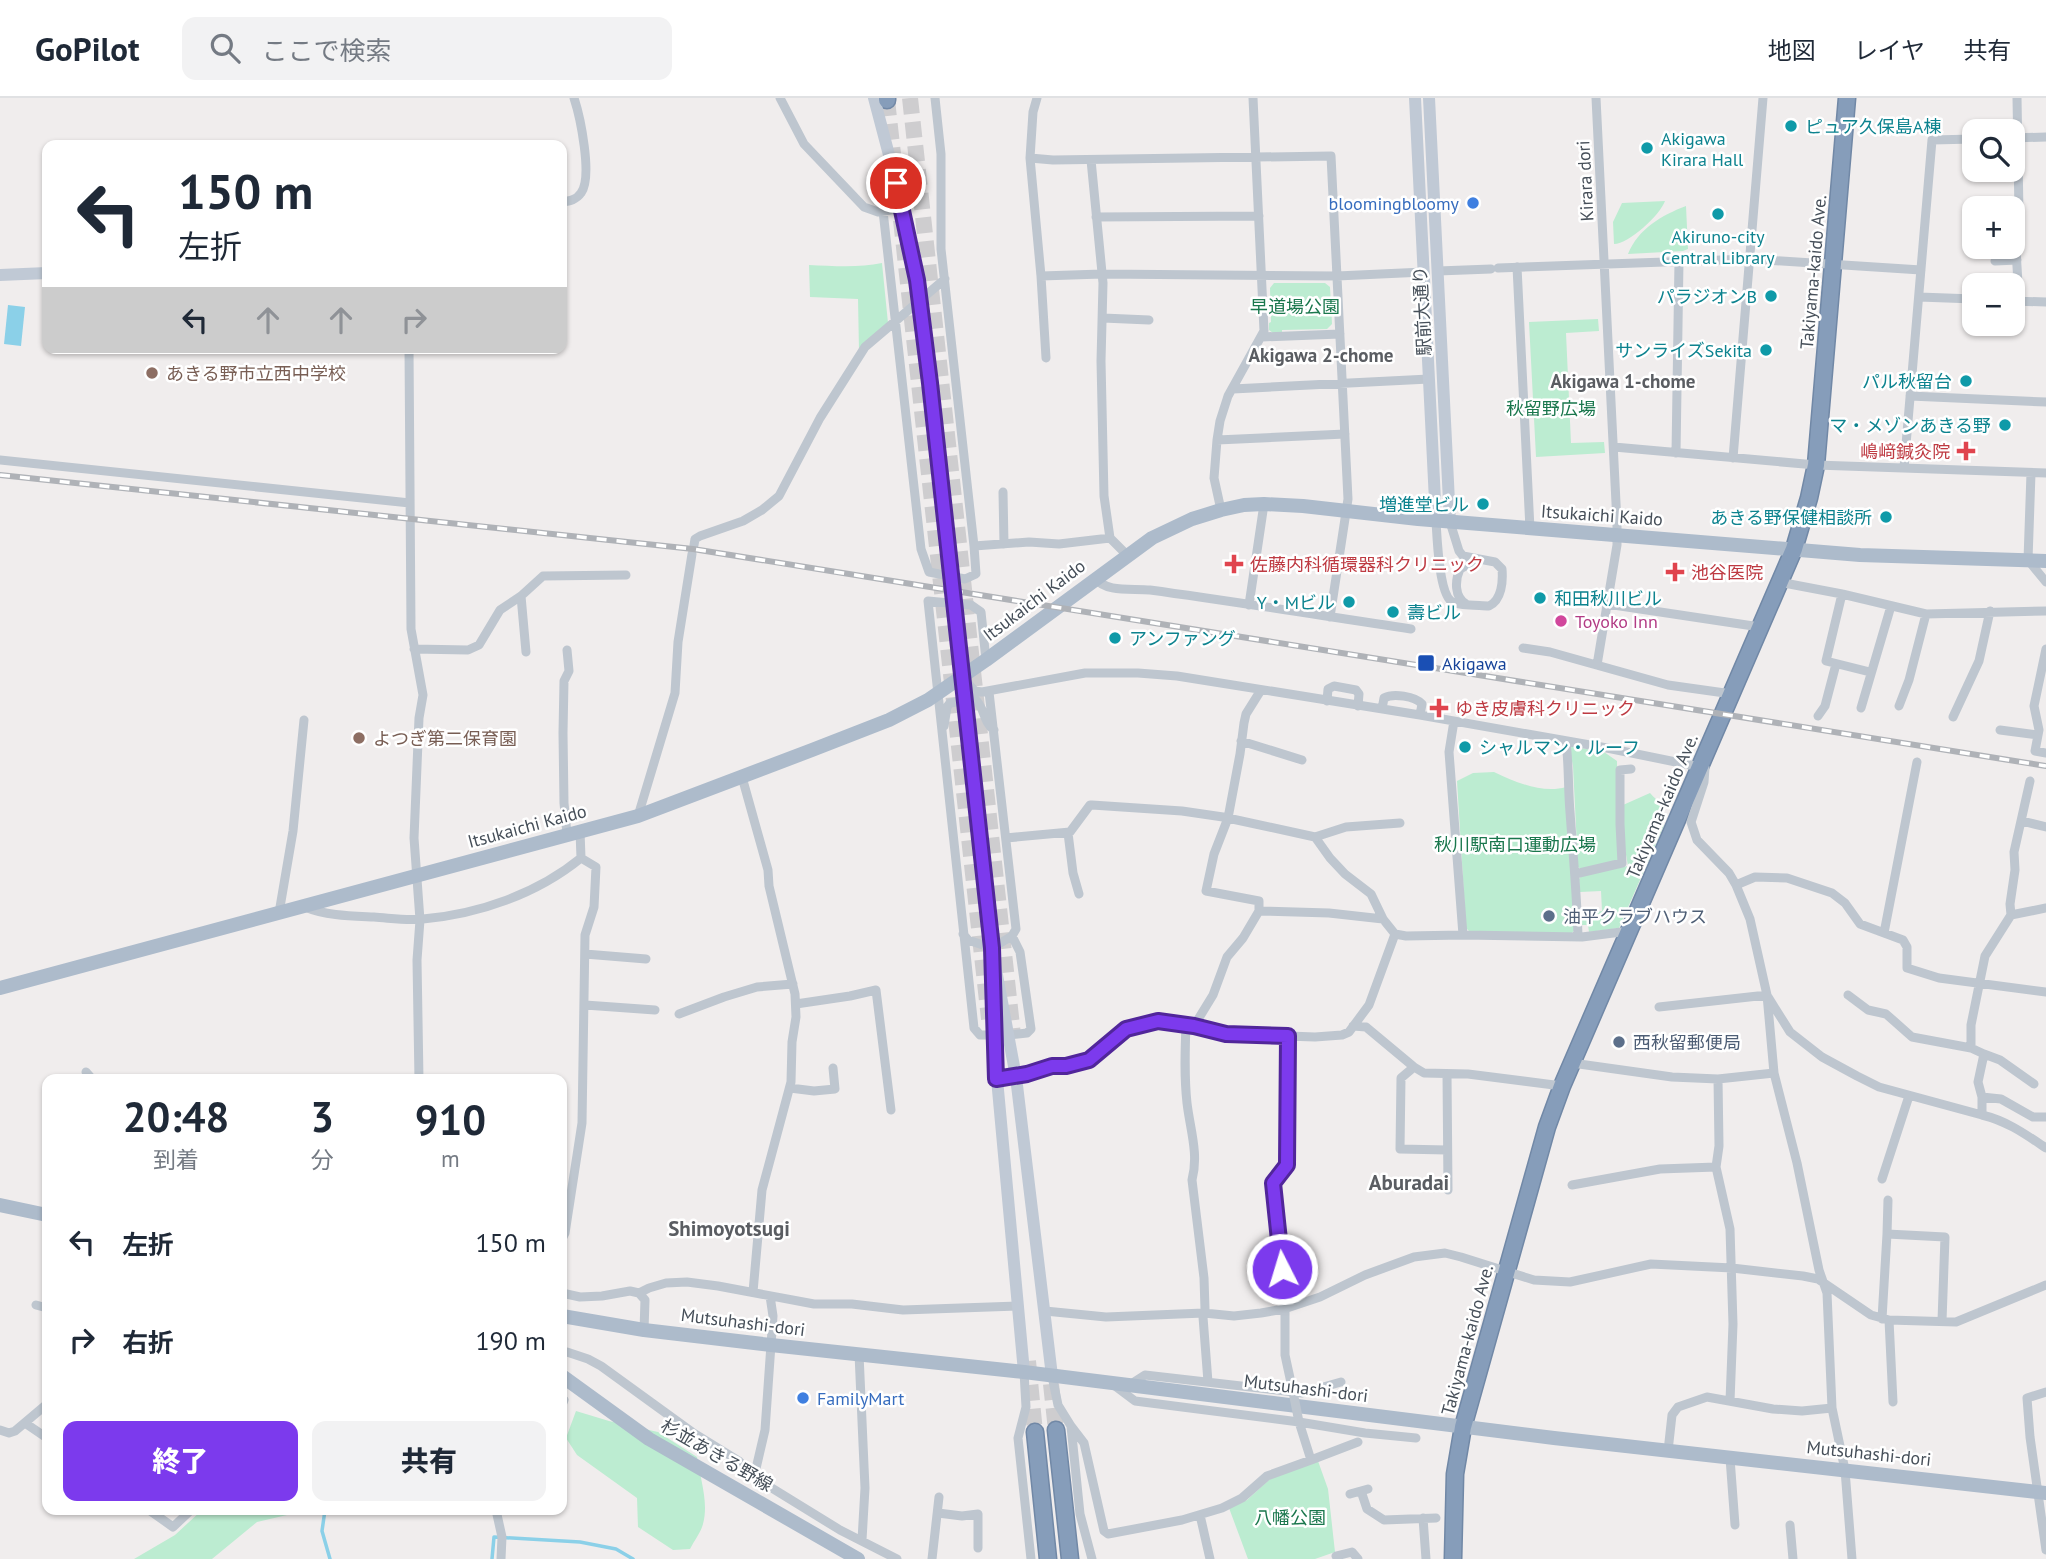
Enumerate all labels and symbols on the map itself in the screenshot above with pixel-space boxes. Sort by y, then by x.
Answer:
place label: ピュア久保島A棟 [1805,115,1941,138]
marker: ピュア久保島A棟 [1783,118,1799,134]
place label: Akigawa Kirara Hall [1661,127,1744,171]
street label: Kirara dori [1571,140,1599,222]
marker: Akigawa Kirara Hall [1639,140,1655,156]
pin [866,153,926,213]
place label: bloomingbloomy [1329,192,1460,215]
street label: Takiyama-kaido Ave. [1795,194,1831,350]
marker: bloomingbloomy [1465,195,1481,211]
marker: Akiruno-city Central Library [1710,206,1726,222]
place label: Akiruno-city Central Library [1661,225,1775,269]
street label: 駅前大通り [1408,265,1436,357]
place label: パラジオンB [1657,285,1757,308]
marker: パラジオンB [1763,288,1779,304]
park label: 早道場公園 [1250,295,1340,318]
place label: サンライズSekita [1615,339,1752,362]
marker: サンライズSekita [1758,342,1774,358]
district label: Akigawa 2-chome [1249,343,1393,367]
place label: あきる野市立西中学校 [166,362,346,385]
marker: あきる野市立西中学校 [144,365,160,381]
district label: Akigawa 1-chome [1551,369,1695,393]
place label: パル秋留台 [1862,370,1952,393]
marker: パル秋留台 [1958,373,1974,389]
park label: 秋留野広場 [1506,397,1596,420]
place label: マ・メゾンあきる野 [1829,414,1991,437]
marker: マ・メゾンあきる野 [1997,417,2013,433]
place label: 嶋﨑鍼灸院 [1860,440,1950,463]
marker: 嶋﨑鍼灸院 [1956,441,1976,461]
place label: 増進堂ビル [1379,493,1469,516]
marker: 増進堂ビル [1475,496,1491,512]
street label: Itsukaichi Kaido [1540,499,1664,531]
place label: あきる野保健相談所 [1710,506,1872,529]
marker: あきる野保健相談所 [1878,509,1894,525]
place label: 佐藤内科循環器科クリニック [1250,553,1484,576]
street label: Itsukaichi Kaido [978,554,1090,646]
marker: 佐藤内科循環器科クリニック [1224,554,1244,574]
place label: 池谷医院 [1691,561,1763,584]
marker: 池谷医院 [1665,562,1685,582]
place label: 和田秋川ビル [1554,587,1662,610]
marker: 和田秋川ビル [1532,590,1548,606]
place label: Y・Mビル [1257,591,1335,614]
marker: Y・Mビル [1341,594,1357,610]
place label: 壽ビル [1407,601,1461,624]
marker: 壽ビル [1385,604,1401,620]
place label: Toyoko Inn [1575,610,1658,633]
marker: Toyoko Inn [1553,613,1569,629]
place label: アンファング [1129,627,1236,650]
marker: アンファング [1107,630,1123,646]
place label: Akigawa [1442,652,1507,675]
marker: Akigawa [1416,653,1436,673]
place label: ゆき皮膚科クリニック [1455,697,1635,720]
marker: ゆき皮膚科クリニック [1429,698,1449,718]
place label: よつぎ第二保育園 [373,727,517,750]
marker: よつぎ第二保育園 [351,730,367,746]
street label: Takiyama-kaido Ave. [1621,730,1703,882]
place label: シャルマン・ルーフ [1479,736,1640,759]
marker: シャルマン・ルーフ [1457,739,1473,755]
street label: Itsukaichi Kaido [465,799,589,853]
park label: 秋川駅南口運動広場 [1434,833,1596,856]
place label: 油平クラブハウス [1563,905,1707,928]
marker: 油平クラブハウス [1541,908,1557,924]
place label: 西秋留郵便局 [1633,1031,1741,1054]
marker: 西秋留郵便局 [1611,1034,1627,1050]
district label: Aburadai [1369,1169,1449,1196]
district label: Shimoyotsugi [668,1215,790,1242]
position arrow [1245,1232,1319,1306]
street label: Takiyama-kaido Ave. [1436,1262,1498,1418]
street label: Mutsuhashi-dori [680,1303,806,1341]
street label: Mutsuhashi-dori [1243,1369,1369,1407]
place label: FamilyMart [817,1387,904,1410]
marker: FamilyMart [795,1390,811,1406]
street label: 杉並あきる野線 [657,1414,777,1496]
street label: Mutsuhashi-dori [1806,1435,1932,1471]
park label: 八幡公園 [1254,1506,1326,1529]

